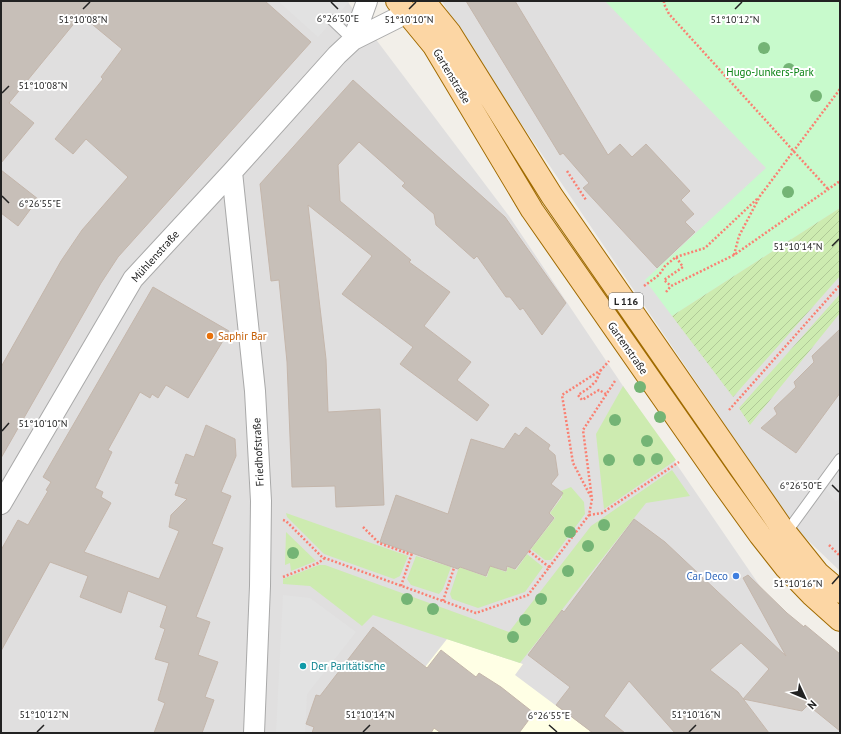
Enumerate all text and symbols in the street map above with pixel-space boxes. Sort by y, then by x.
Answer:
text: 6°26'50"E [317,12,359,25]
text: 51°10'08"N [58,13,108,26]
text: 51°10'10"N [384,13,434,26]
text: 51°10'12"N [710,13,760,26]
street label: Gartenstraße [430,46,474,106]
park label: Hugo-Junkers-Park [726,65,814,79]
text: 51°10'08"N [18,79,68,92]
text: 6°26'55"E [19,197,61,210]
street label: Mühlenstraße [128,227,182,285]
text: 51°10'14"N [773,240,823,253]
road number: L 116 [609,293,643,309]
street label: Gartenstraße [605,319,651,377]
place label: Saphir Bar [218,329,267,343]
marker: Saphir Bar [205,331,215,341]
text: 51°10'10"N [18,417,68,430]
street label: Friedhofstraße [249,417,267,487]
text: 6°26'50"E [780,479,822,492]
place label: Car Deco [687,569,728,583]
marker: Car Deco [731,571,741,581]
text: 51°10'16"N [773,577,823,590]
place label: Der Paritätische [311,659,386,673]
marker: Der Paritätische [298,661,308,671]
north arrow [785,678,825,718]
text: N [805,697,820,712]
text: 51°10'12"N [19,708,69,721]
text: 51°10'14"N [345,708,395,721]
text: 51°10'16"N [671,708,721,721]
text: 6°26'55"E [528,709,570,722]

